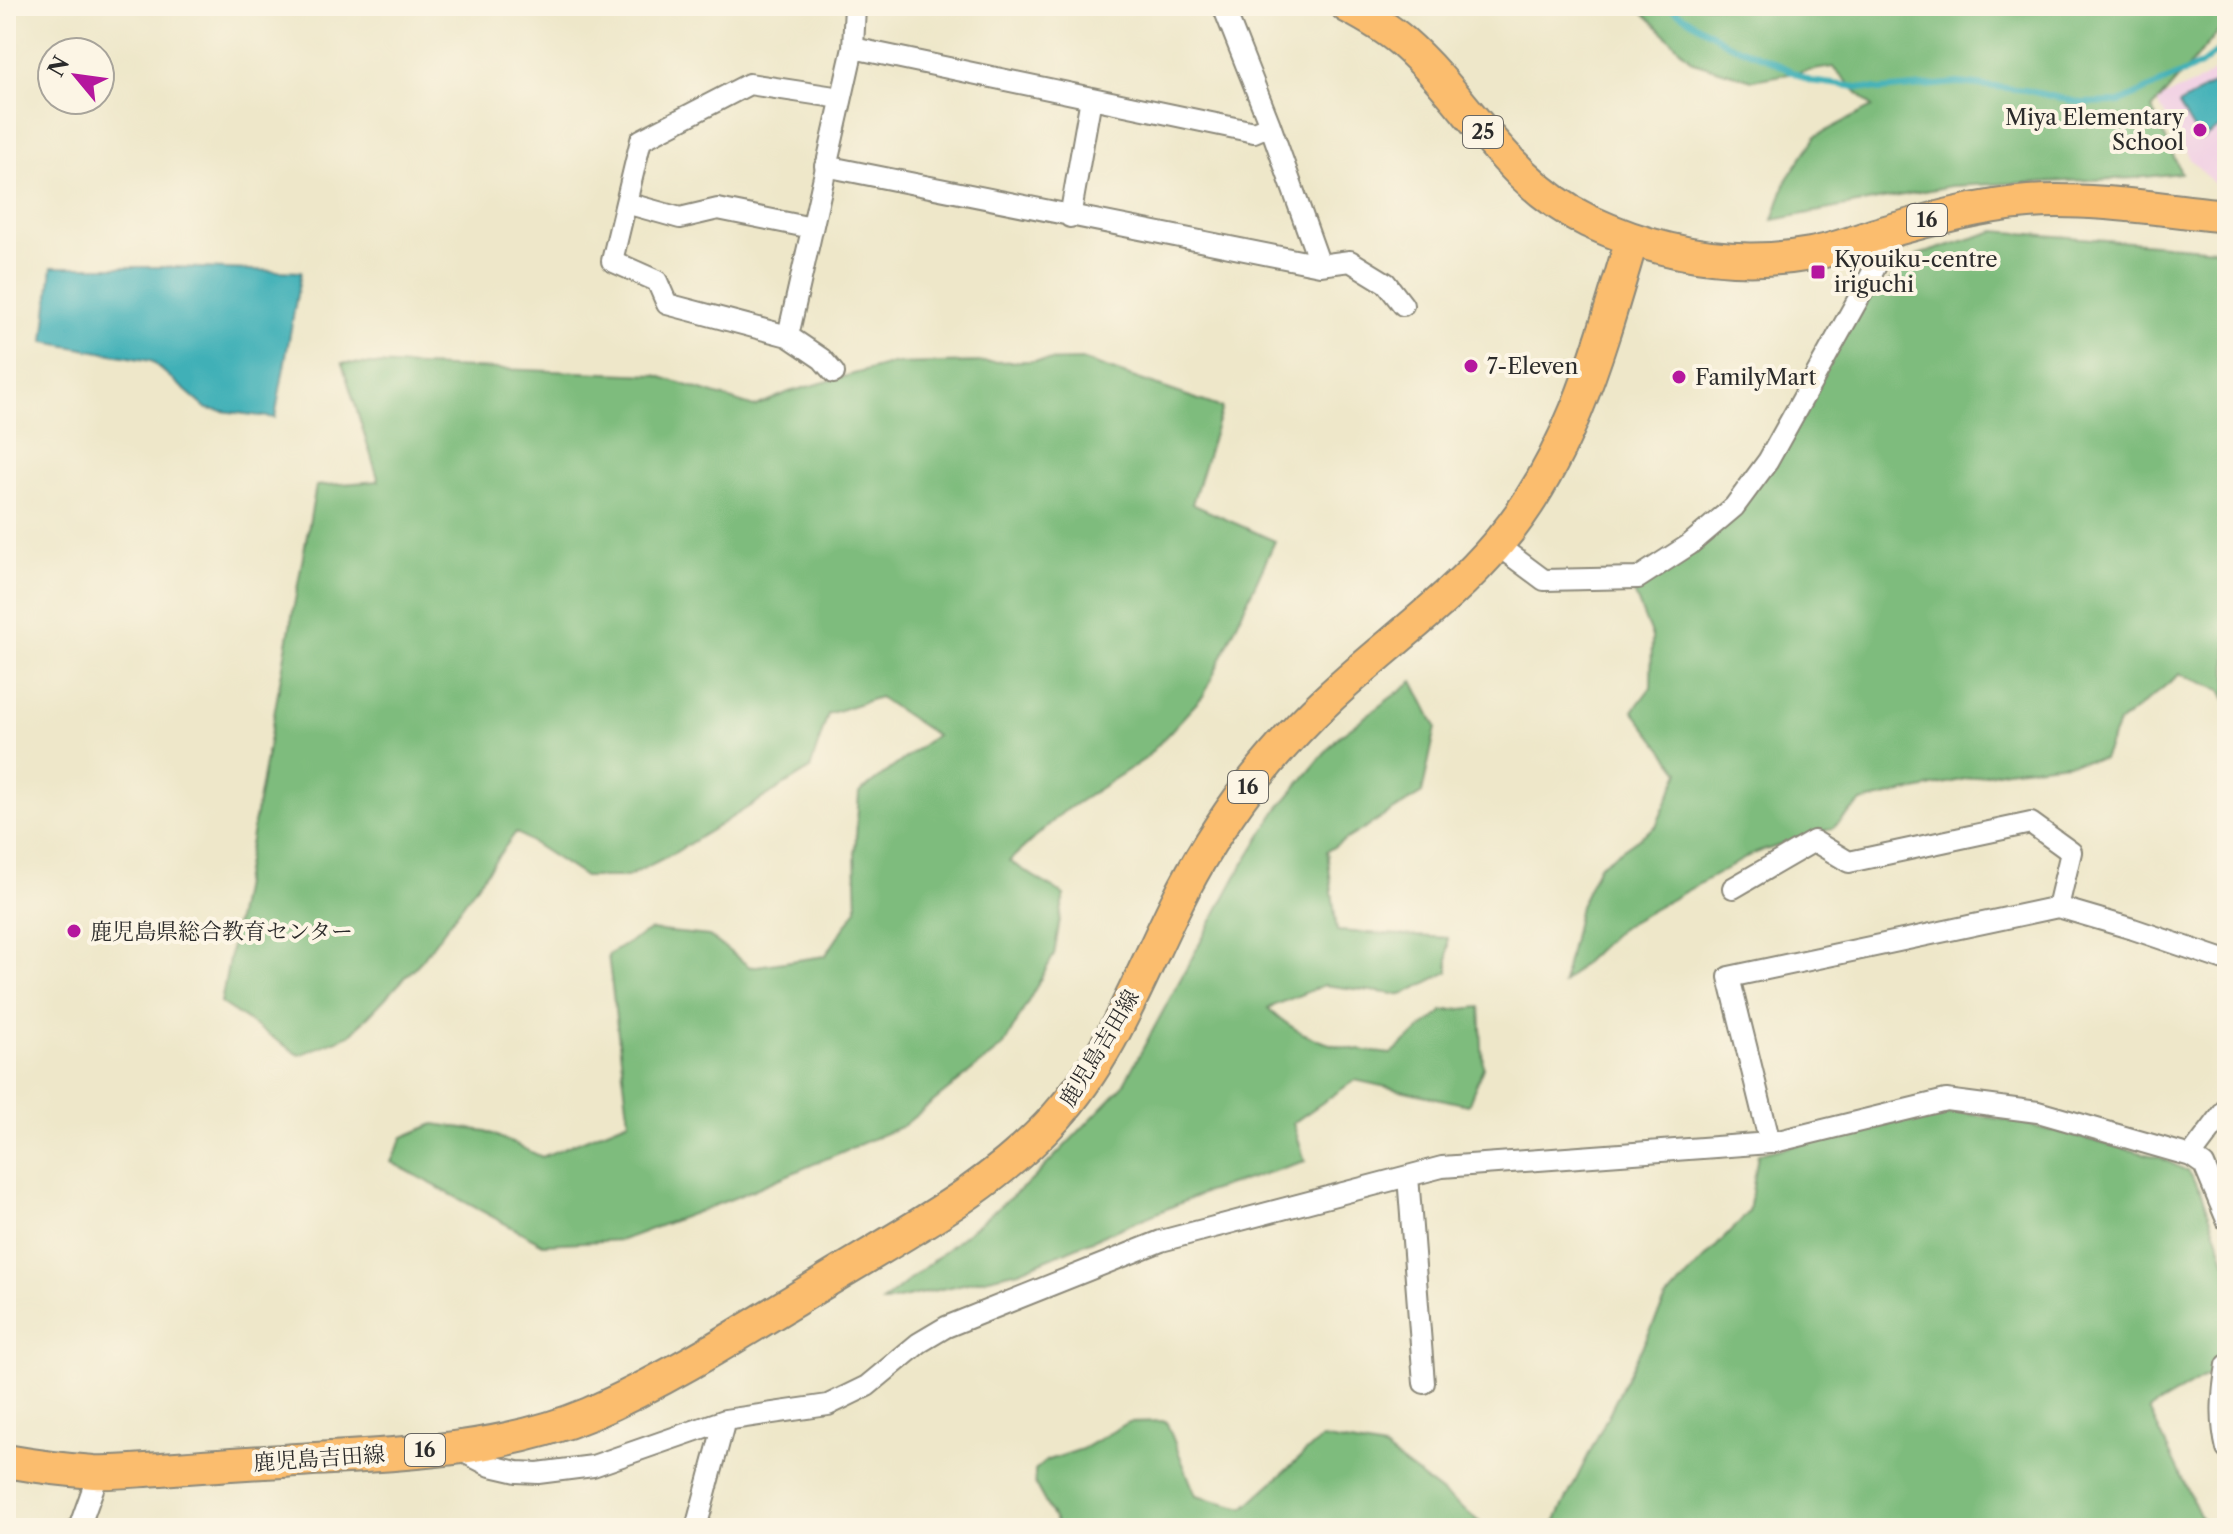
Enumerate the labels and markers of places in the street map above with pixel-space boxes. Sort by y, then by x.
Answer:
place label: Miya Elementary School [2005,104,2185,156]
marker: Miya Elementary School [2191,121,2209,139]
place label: Kyouiku-centre iriguchi [1834,246,1998,298]
marker: Kyouiku-centre iriguchi [1809,263,1827,281]
place label: 7-Eleven [1487,353,1578,380]
marker: 7-Eleven [1462,357,1480,375]
place label: FamilyMart [1695,364,1816,391]
marker: FamilyMart [1670,368,1688,386]
place label: 鹿児島県総合教育センター [90,918,353,945]
marker: 鹿児島県総合教育センター [65,922,83,940]

